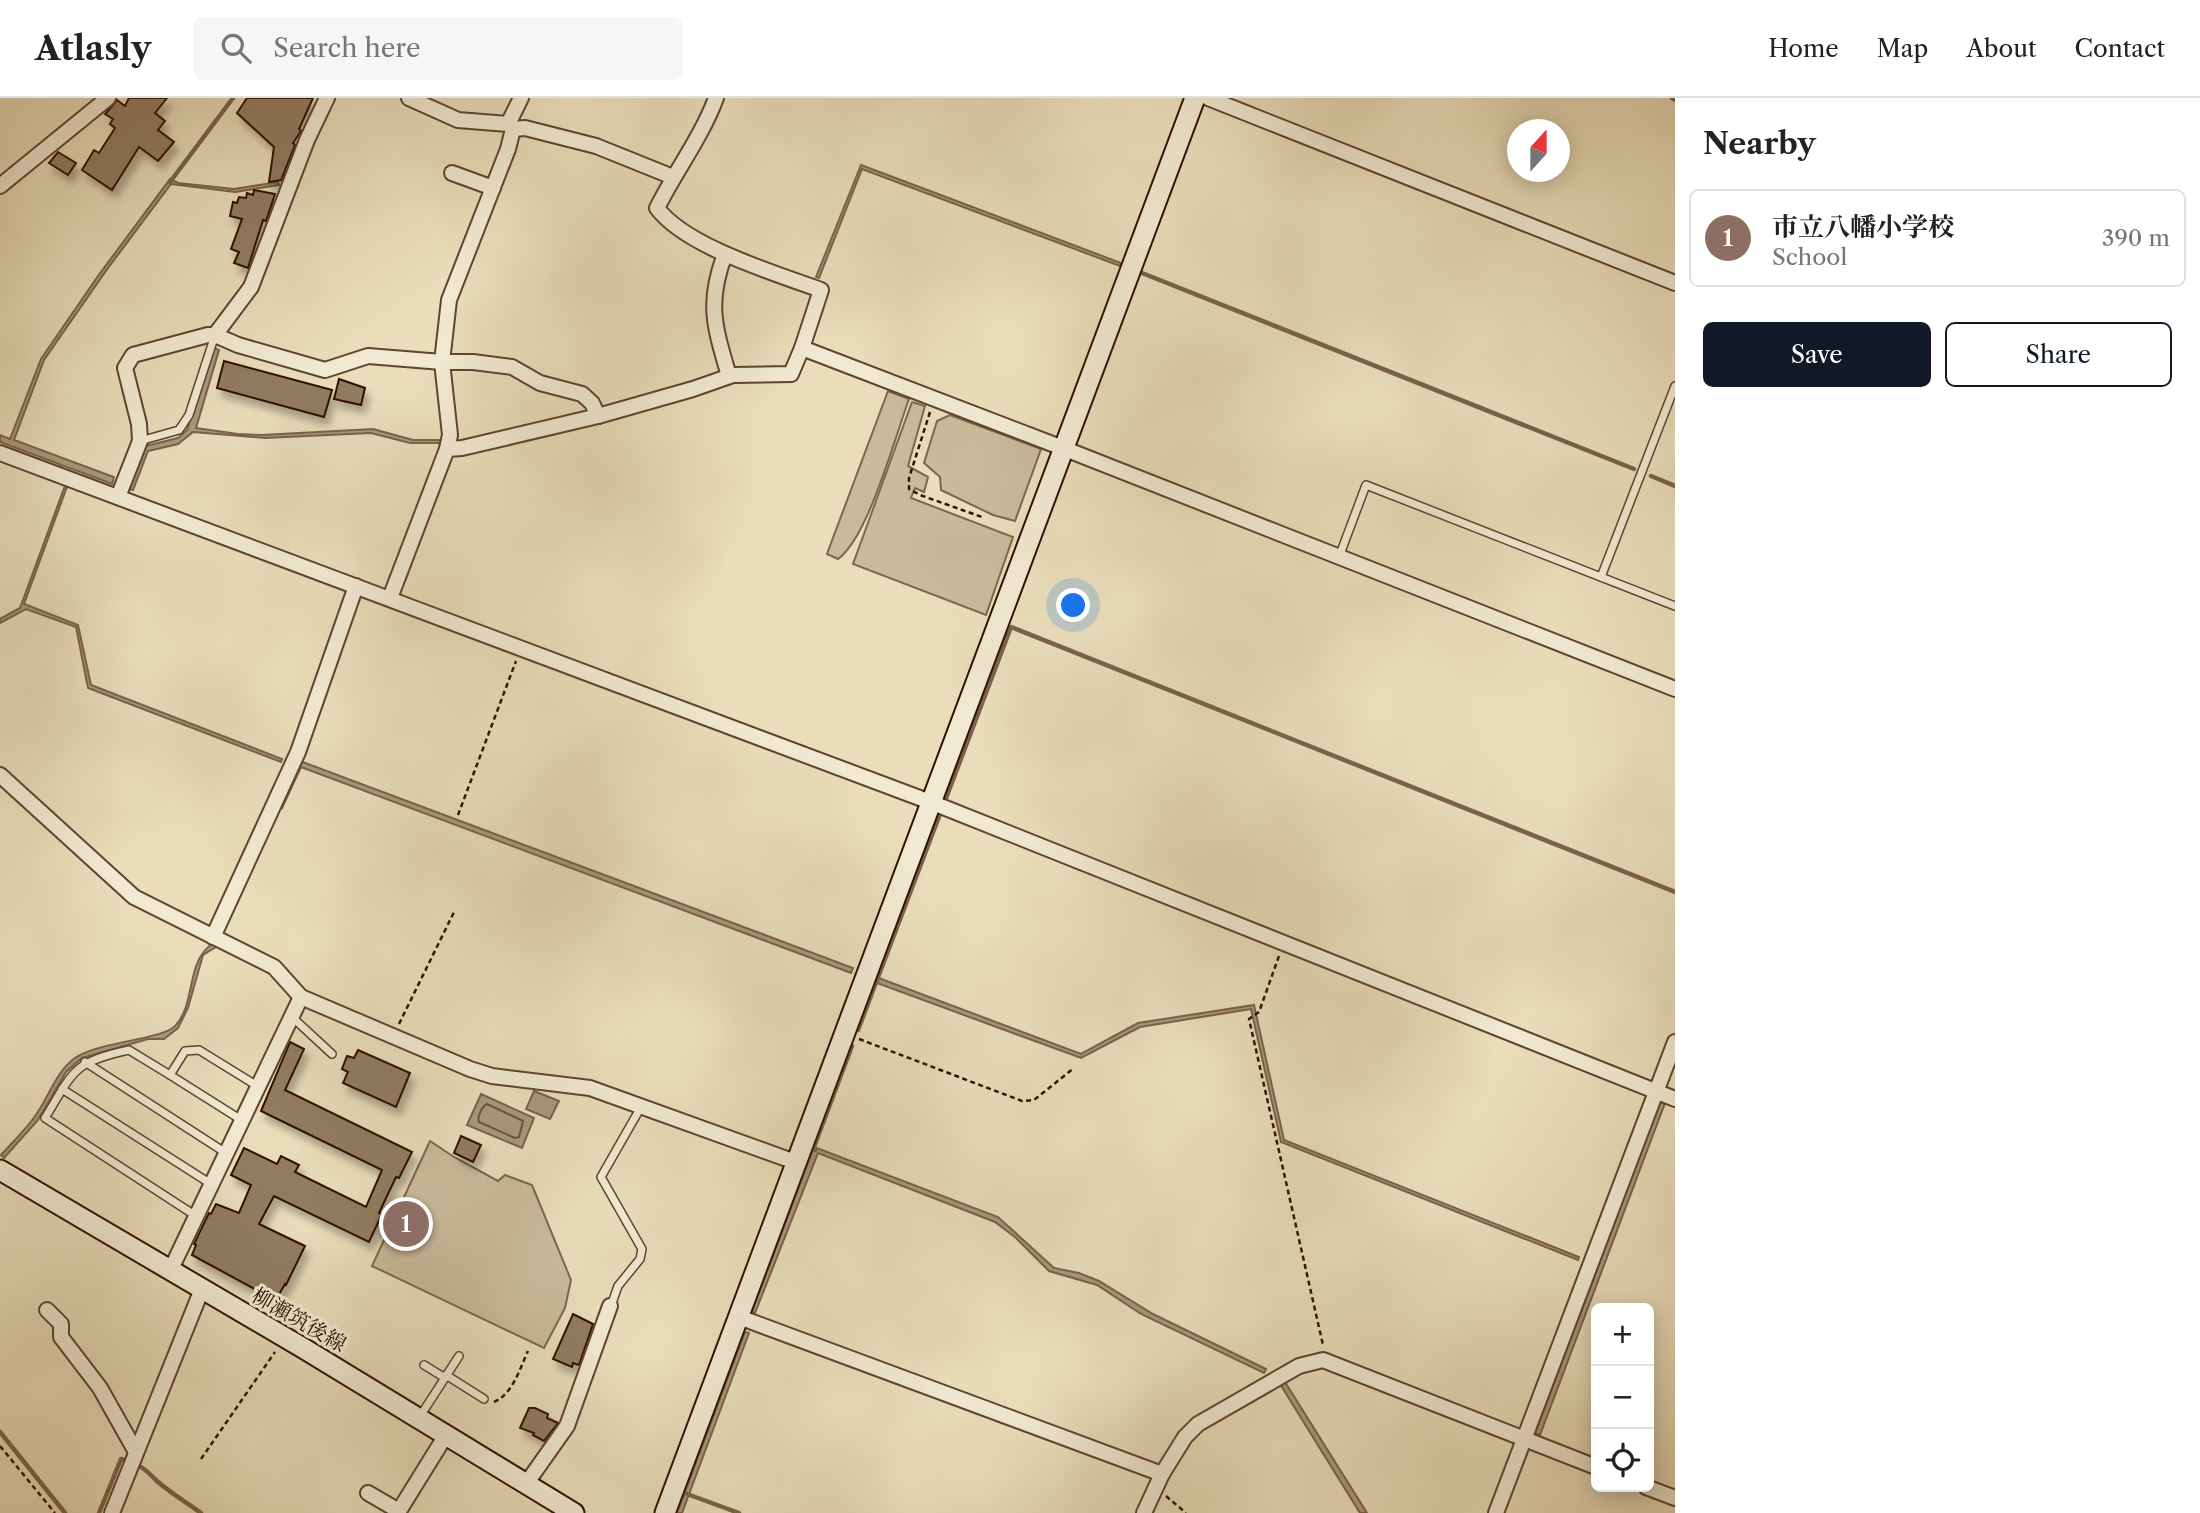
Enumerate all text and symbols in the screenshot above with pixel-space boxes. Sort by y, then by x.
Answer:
search box [193,17,683,80]
text: Atlasly [35,28,151,69]
icon: search [217,29,255,67]
text: Search here [273,32,420,64]
text: Home [1768,34,1839,63]
text: Map [1877,34,1928,63]
text: About [1966,34,2037,63]
text: Contact [2075,34,2165,63]
north arrow [1507,119,1570,182]
text: Nearby [1703,125,1816,162]
text: 市立八幡小学校 [1772,211,1954,243]
text: 1 [1723,224,1733,252]
text: 390 m [2102,224,2170,252]
text: School [1772,243,1847,271]
button: Save [1703,322,1931,387]
button: Share [1945,322,2172,387]
your location [1056,588,1090,622]
pin: 1 [383,1198,429,1250]
street label: 柳瀬筑後線 [248,1282,351,1357]
map controls [1591,1303,1654,1492]
button: + [1591,1303,1654,1366]
button: − [1591,1366,1654,1429]
button: locate [1591,1429,1654,1492]

